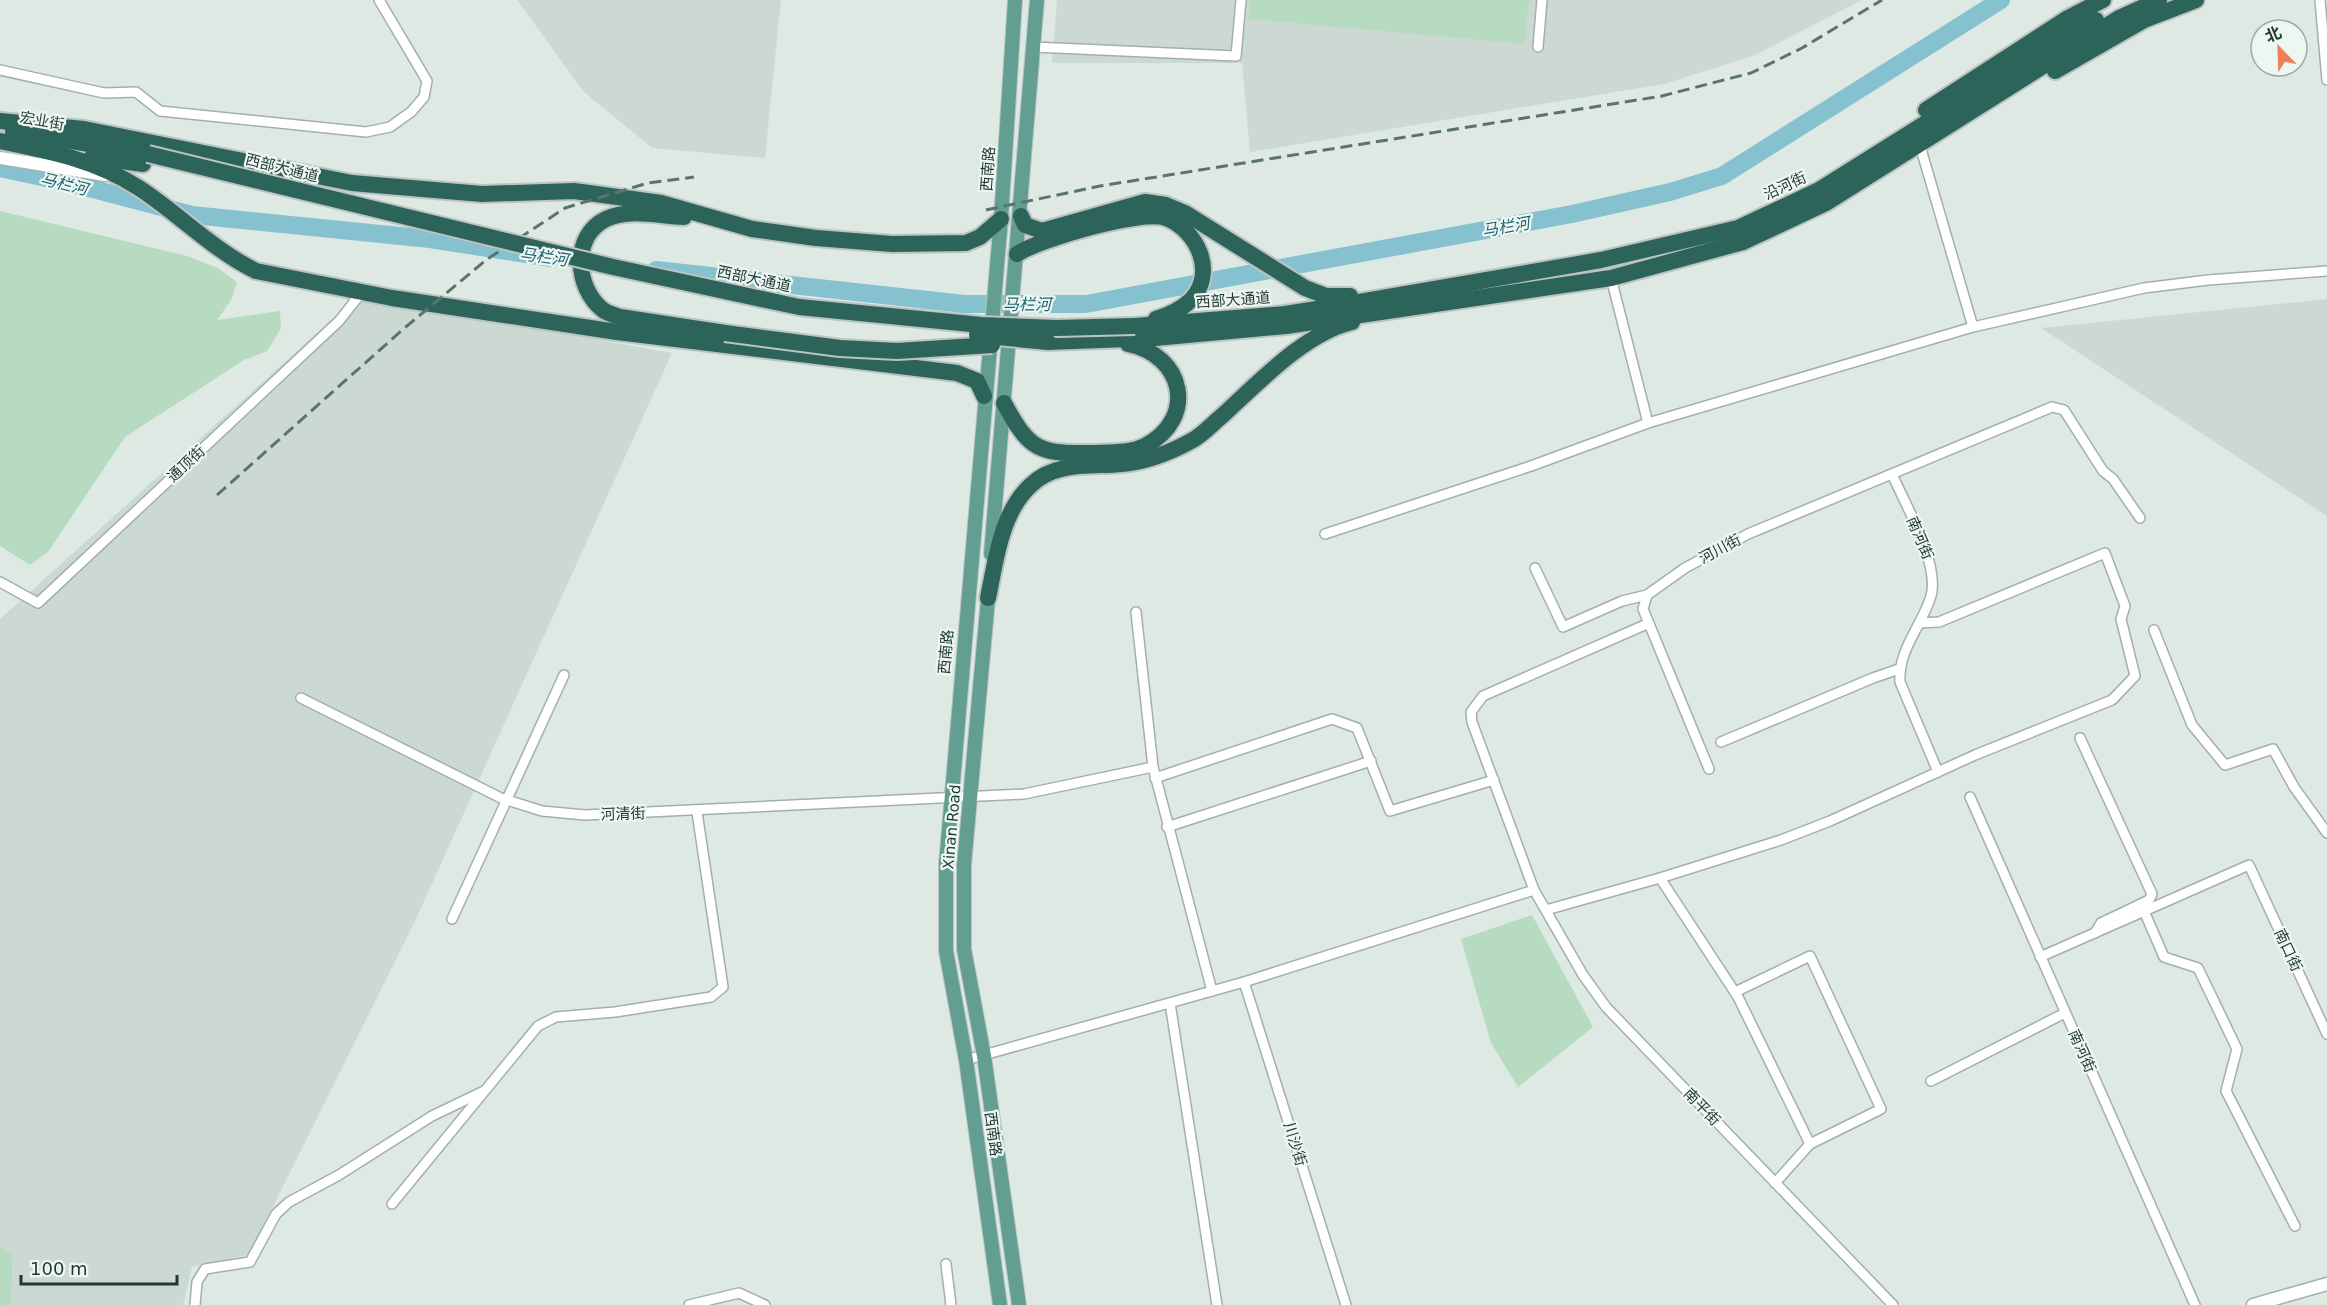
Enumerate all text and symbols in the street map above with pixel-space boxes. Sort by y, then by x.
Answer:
north arrow [2249,18,2309,78]
text: 北 [2262,23,2284,47]
street label: 宏业街 [18,108,66,134]
street label: 西南路 [977,146,999,192]
street label: 西部大通道 [243,150,321,186]
street label: 沿河街 [1761,168,1809,204]
water label: 马栏河 [38,169,92,200]
water label: 马栏河 [1481,213,1534,241]
water label: 马栏河 [519,244,572,270]
street label: 西部大通道 [715,262,793,296]
street label: 西部大通道 [1195,288,1271,312]
water label: 马栏河 [1003,295,1054,314]
street label: 通顶街 [163,442,209,486]
street label: 南河街 [1903,514,1937,562]
street label: 河川街 [1696,530,1744,568]
street label: 西南路 [935,629,957,675]
street label: Xinan Road [939,784,965,870]
street label: 河清街 [600,804,646,824]
street label: 南口街 [2270,926,2306,974]
street label: 南河街 [2065,1027,2099,1075]
street label: 南平街 [1680,1085,1724,1129]
street label: 西南路 [981,1110,1005,1158]
street label: 川沙街 [1280,1120,1310,1168]
scale bar [21,1248,177,1286]
text: 100 m [30,1258,88,1279]

